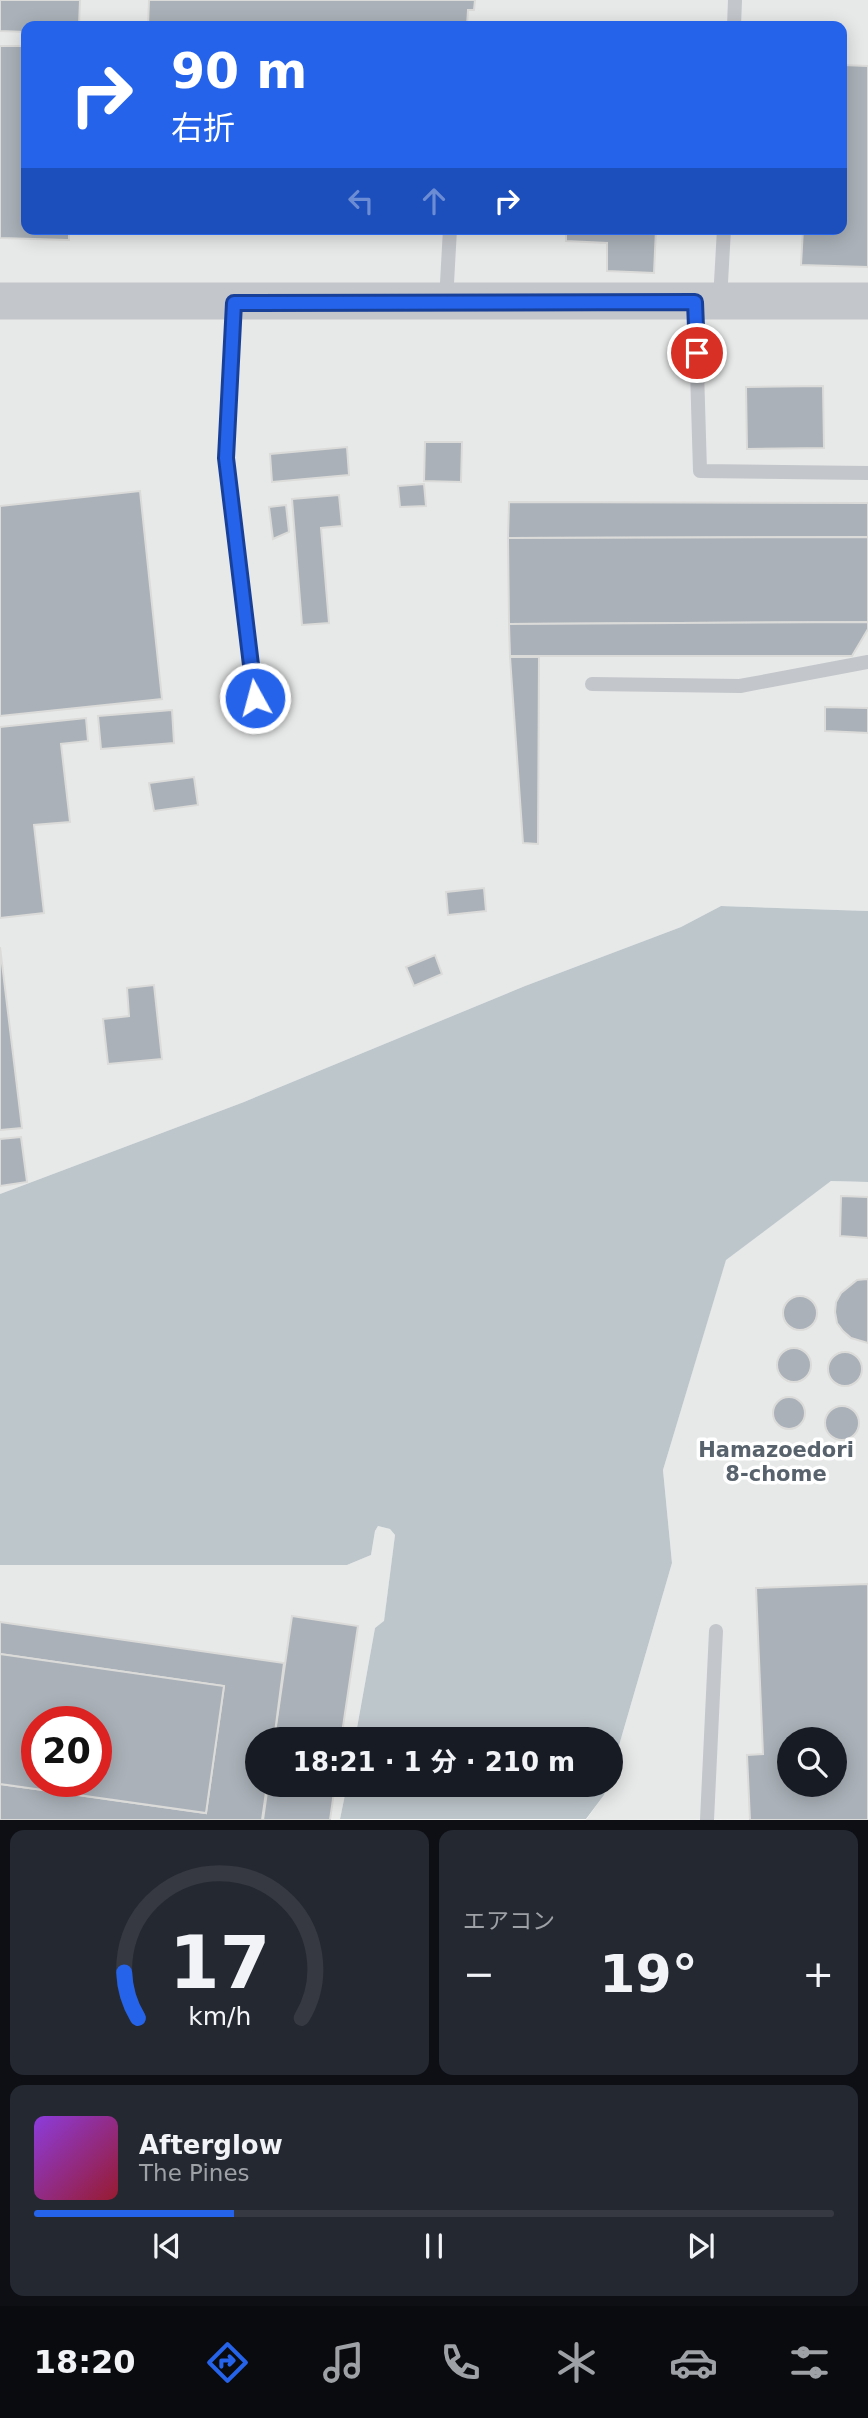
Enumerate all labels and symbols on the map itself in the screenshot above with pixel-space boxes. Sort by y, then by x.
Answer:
pin [667,323,727,383]
position arrow [218,661,292,735]
district label: Hamazoedori 8-chome [698,1438,854,1486]
speed limit sign: 20 [21,1706,112,1797]

